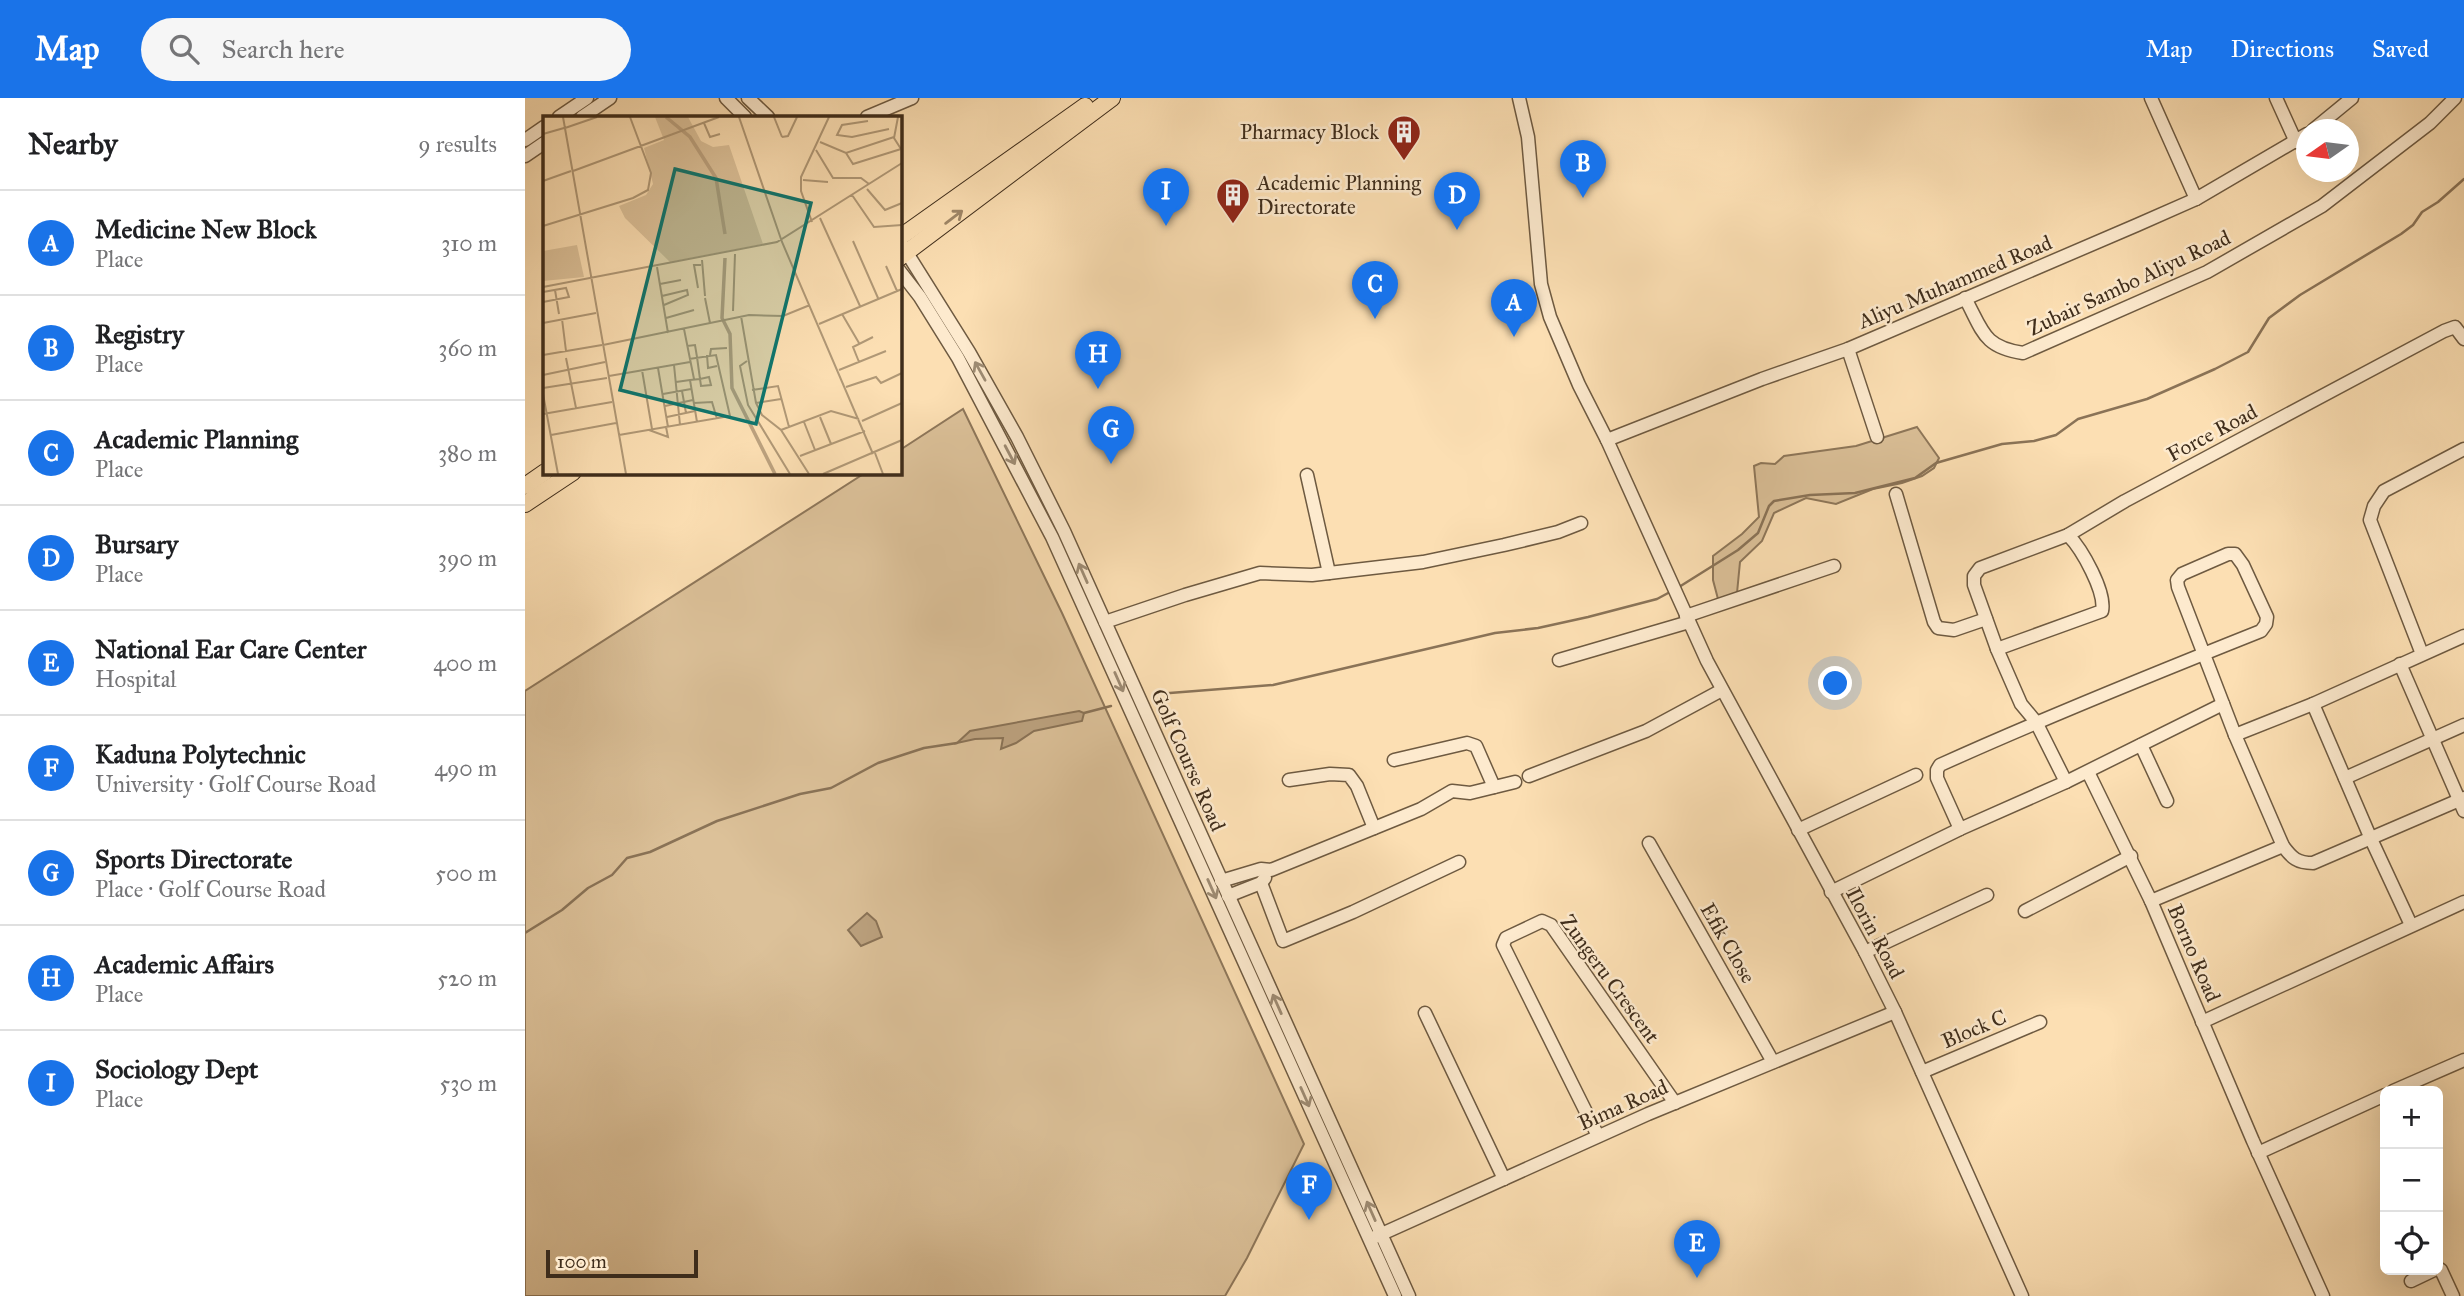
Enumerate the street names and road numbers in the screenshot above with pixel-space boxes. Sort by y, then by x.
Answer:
street label: Zubair Sambo Aliyu Road [2023,224,2235,341]
street label: Aliyu Muhammed Road [1853,229,2056,335]
street label: Force Road [2162,398,2262,468]
street label: Golf Course Road [1145,685,1231,836]
street label: Ilorin Road [1840,883,1910,983]
street label: Efik Close [1695,898,1762,988]
street label: Borno Road [2162,900,2226,1006]
street label: Zungeru Crescent [1555,910,1666,1049]
street label: Block C [1938,1004,2010,1054]
street label: Bima Road [1574,1074,1672,1136]

